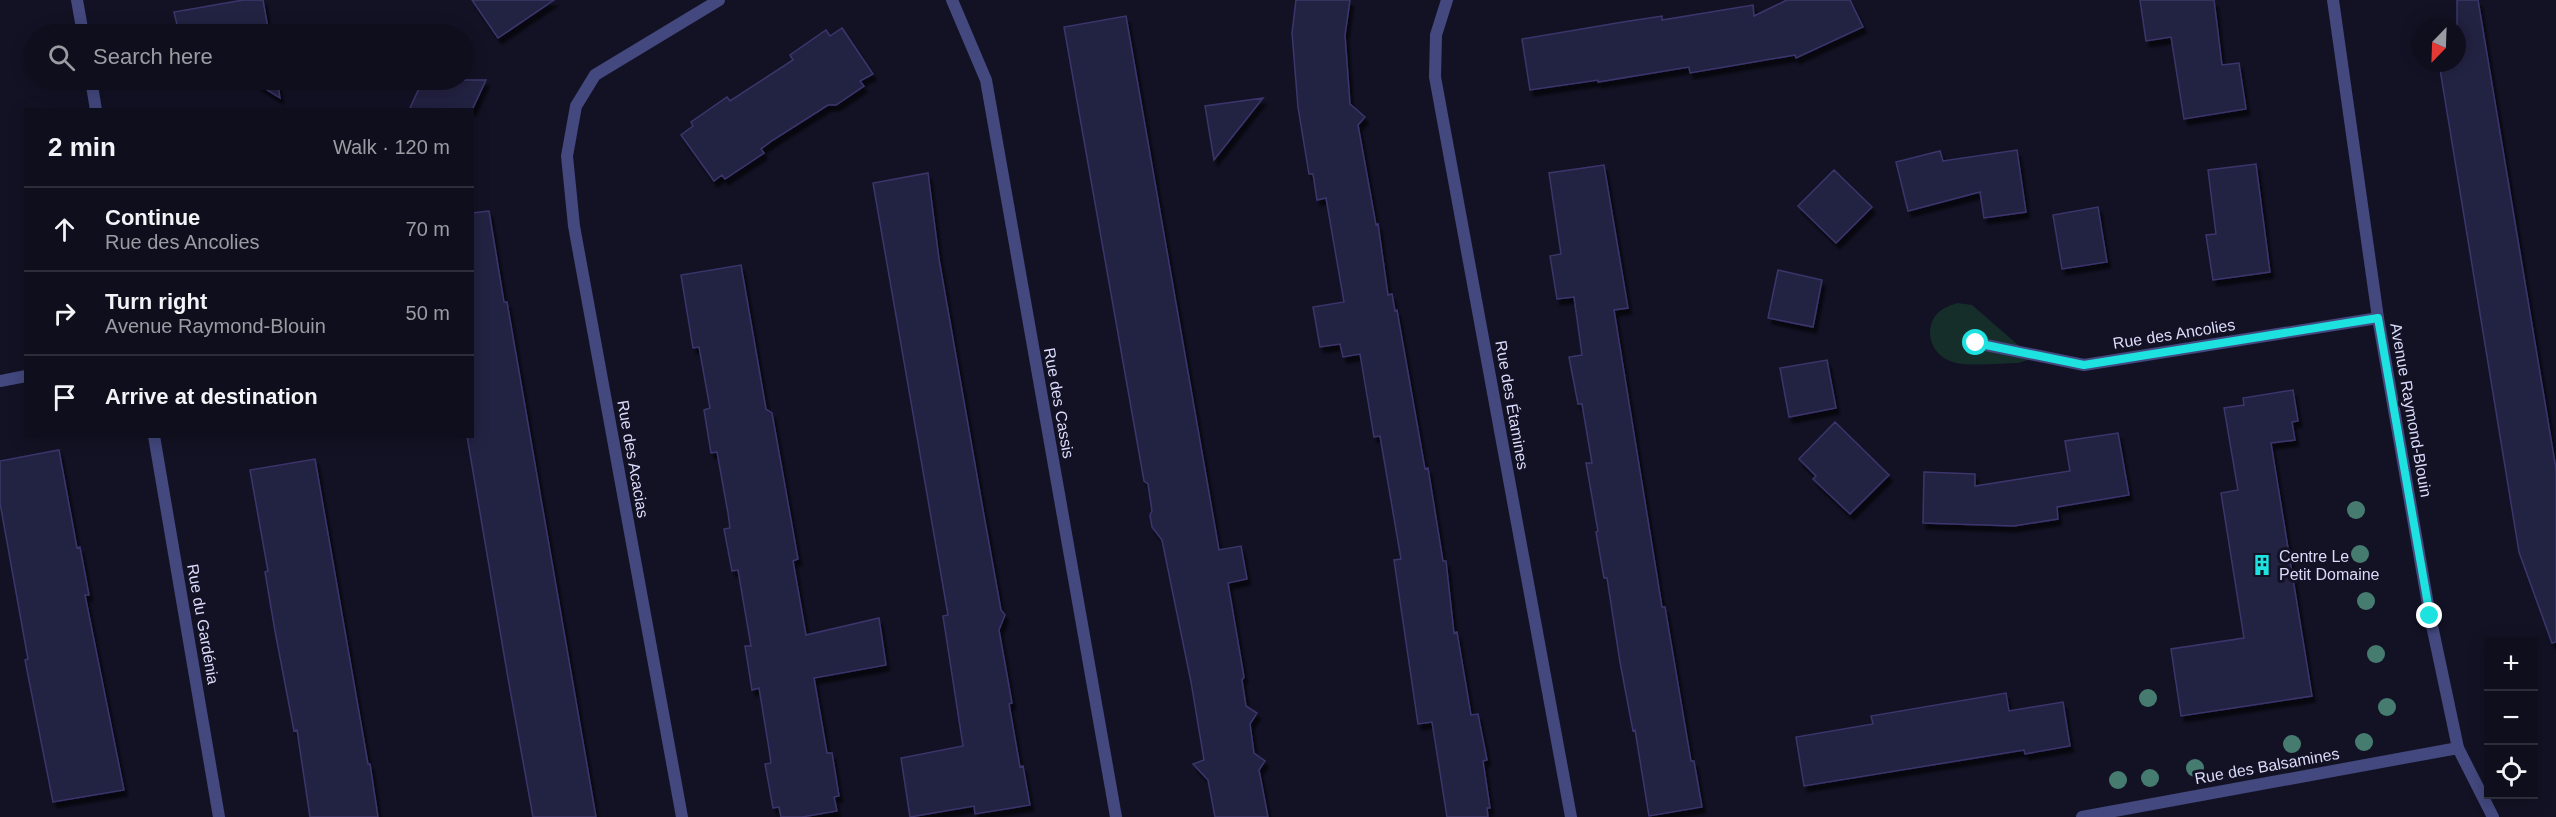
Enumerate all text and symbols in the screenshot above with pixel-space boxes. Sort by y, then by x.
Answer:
north arrow [2412,18,2466,72]
search box [24,24,474,90]
icon: search [45,41,78,74]
text: Search here [93,44,213,69]
text: 2 min [48,132,116,162]
text: Walk · 120 m [333,136,450,158]
text: Continue [105,205,200,230]
icon: ahead [48,213,81,246]
text: 70 m [406,218,450,240]
text: Rue des Ancolies [105,231,260,253]
text: Turn right [105,289,207,314]
icon: right [48,297,81,330]
text: 50 m [406,302,450,324]
text: Avenue Raymond-Blouin [105,315,326,337]
street label: Rue des Ancolies [2112,316,2236,352]
street label: Avenue Raymond-Blouin [2387,322,2435,498]
route start [1962,329,1988,355]
street label: Rue des Étamines [1492,339,1533,471]
street label: Rue des Cassis [1041,346,1077,460]
icon: arrive [48,381,81,414]
text: Arrive at destination [105,384,318,409]
street label: Rue des Acacias [614,399,652,519]
place label: Centre Le Petit Domaine [2279,548,2380,583]
building icon: Centre Le Petit Domaine [2250,553,2274,577]
street label: Rue du Gardénia [184,563,222,686]
route end [2416,602,2442,628]
map controls [2484,637,2538,799]
button: + [2484,637,2538,691]
button: − [2484,691,2538,745]
street label: Rue des Balsamines [2193,745,2341,787]
button: locate [2484,745,2538,799]

